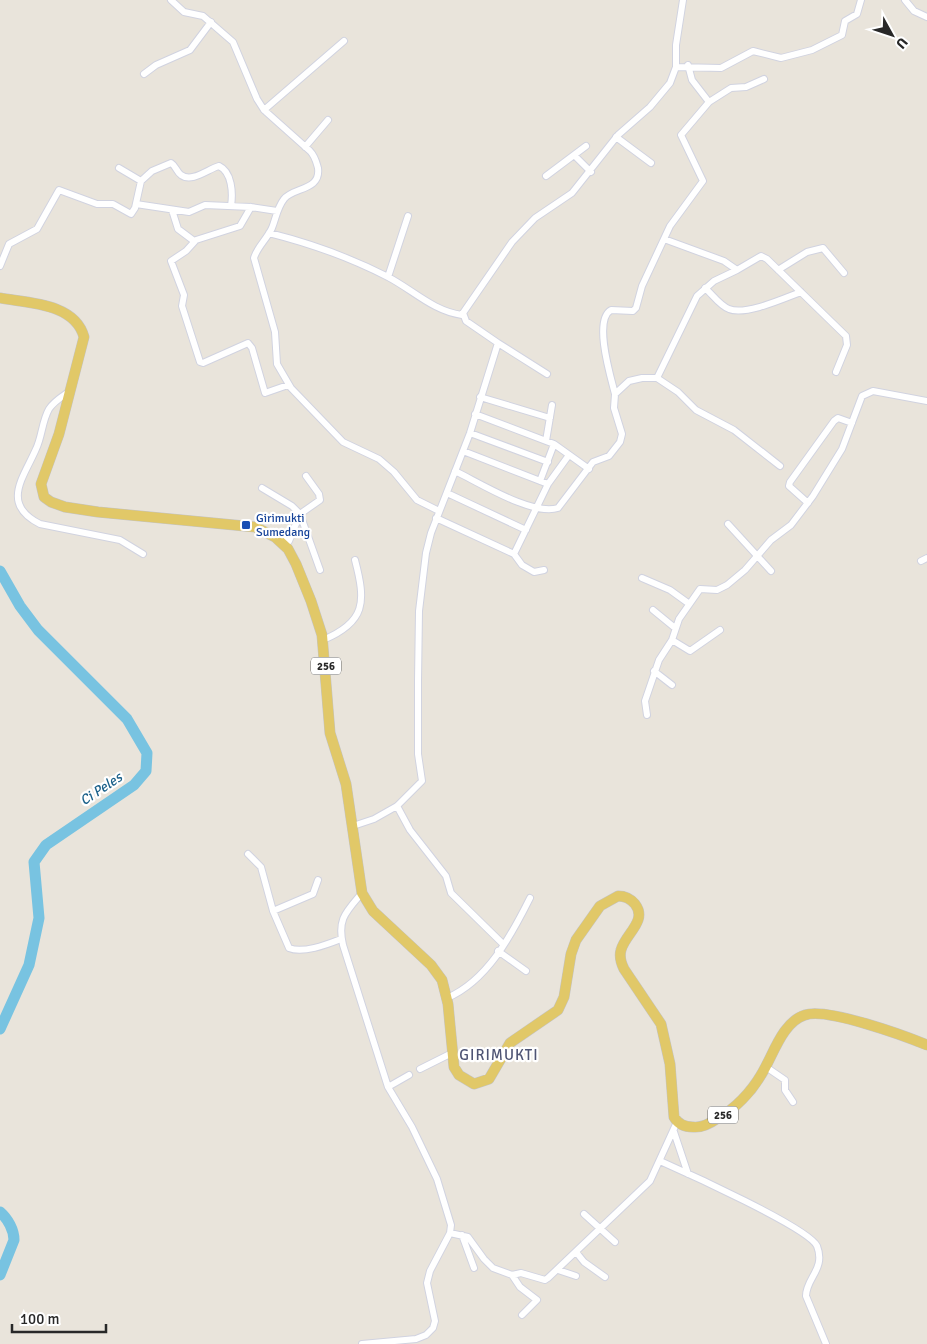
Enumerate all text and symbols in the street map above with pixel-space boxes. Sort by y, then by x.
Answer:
north arrow [867,10,917,60]
text: U [892,34,911,52]
place label: Girimukti Sumedang [256,511,310,540]
marker: Girimukti Sumedang [240,519,252,531]
road number: 256 [311,658,341,674]
water label: Ci Peles [77,768,127,809]
district label: GIRIMUKTI [459,1046,539,1064]
road number: 256 [708,1106,738,1124]
scale bar [12,1302,106,1334]
text: 100 m [20,1310,60,1328]

